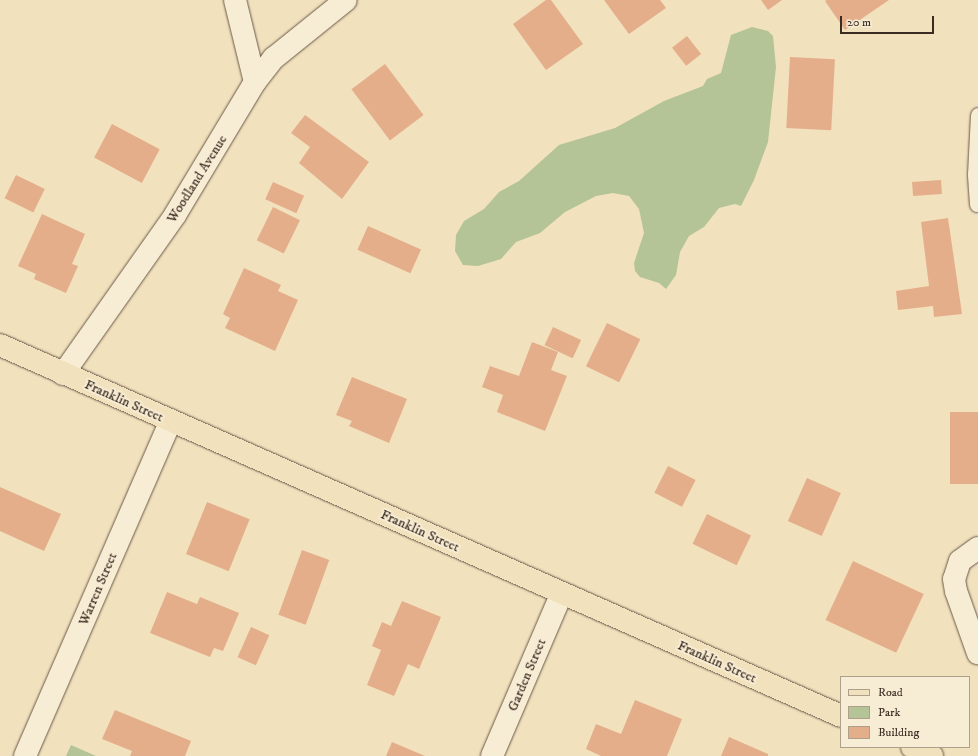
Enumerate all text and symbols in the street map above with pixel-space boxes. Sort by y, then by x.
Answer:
scale bar [842,8,936,34]
text: 20 m [847,15,871,30]
street label: Woodland Avenue [163,132,231,226]
street label: Franklin Street [82,376,166,426]
street label: Franklin Street [378,506,462,556]
street label: Warren Street [75,550,121,628]
street label: Garden Street [504,636,550,714]
street label: Franklin Street [675,637,759,687]
legend [840,676,970,748]
text: Road [878,685,903,700]
text: Park [878,705,900,720]
text: Building [878,725,919,740]

